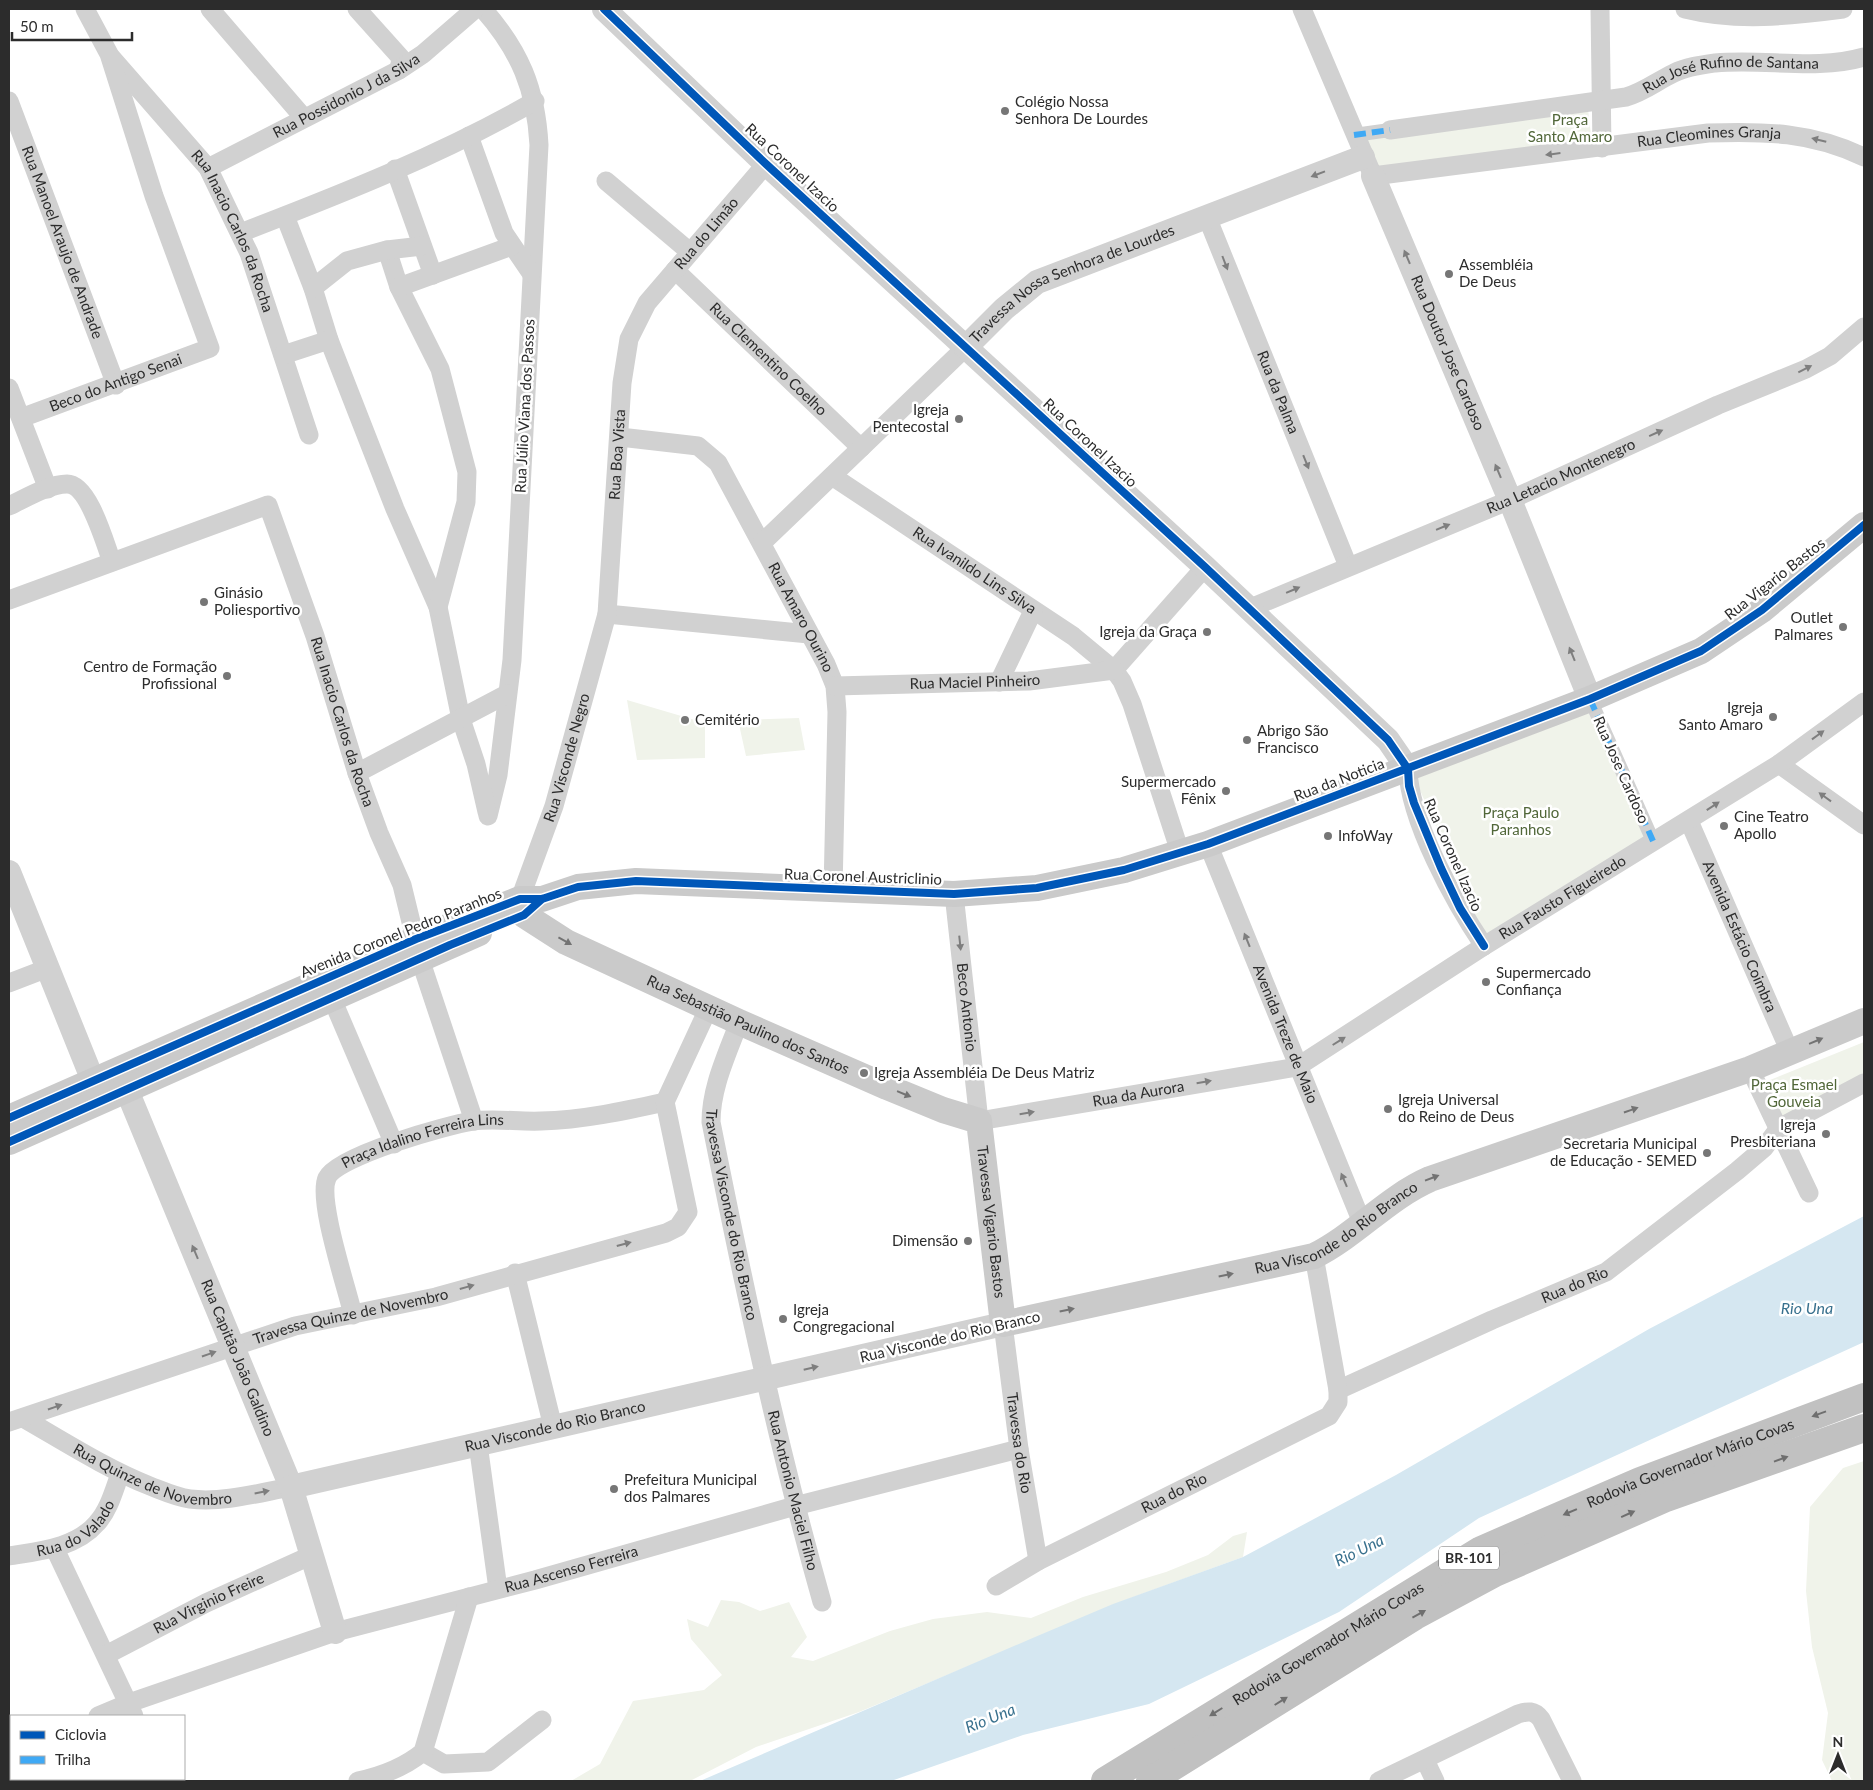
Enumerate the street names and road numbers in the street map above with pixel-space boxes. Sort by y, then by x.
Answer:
street label: Rua Possidonio J da Silva [269,49,423,141]
street label: Rua José Rufino de Santana [1639,52,1819,97]
street label: Rua Coronel Izacio [742,119,843,215]
street label: Rua Cleomines Granja [1636,122,1782,150]
street label: Rua Manoel Araujo de Andrade [19,143,108,341]
street label: Rua Inacio Carlos da Rocha [188,146,278,314]
street label: Rua do Limão [670,193,742,273]
street label: Travessa Nossa Senhora de Lourdes [965,220,1177,346]
street label: Rua Doutor Jose Cardoso [1408,272,1489,433]
street label: Rua Clementino Coelho [706,298,831,419]
street label: Rua Júlio Viana dos Passos [510,319,538,493]
street label: Rua da Palma [1254,348,1304,436]
street label: Beco do Antigo Senai [46,349,184,415]
street label: Rua Coronel Izacio [1040,394,1141,490]
street label: Rua Boa Vista [604,409,628,500]
street label: Rua Letacio Montenegro [1484,434,1638,517]
street label: Rua Ivanildo Lins Silva [910,522,1040,617]
street label: Rua Vigario Bastos [1721,533,1828,623]
street label: Rua Amaro Ourino [765,559,838,674]
street label: Rua Inacio Carlos da Rocha [308,634,379,809]
street label: Rua Maciel Pinheiro [909,670,1041,692]
street label: Rua Visconde Negro [539,691,593,824]
street label: Rua Jose Cardoso [1590,713,1654,826]
street label: Rua da Noticia [1291,754,1386,805]
street label: Rua Coronel Izacio [1421,795,1487,914]
street label: Rua Fausto Figueiredo [1495,851,1629,943]
street label: Avenida Estácio Coimbra [1699,858,1781,1014]
street label: Rua Coronel Austriclinio [784,864,942,888]
street label: Avenida Coronel Pedro Paranhos [297,883,504,981]
street label: Avenida Treze de Maio [1250,961,1322,1106]
street label: Beco Antonio [954,962,981,1053]
street label: Rua Sebastião Paulino dos Santos [644,971,852,1077]
street label: Rua da Aurora [1091,1076,1185,1110]
street label: Travessa Visconde do Rio Branco [703,1108,762,1322]
street label: Praça Idalino Ferreira Lins [338,1110,504,1172]
street label: Travessa Vigario Bastos [974,1145,1010,1299]
street label: Rua Visconde do Rio Branco [1253,1177,1420,1277]
street label: Rua do Rio [1538,1262,1611,1306]
street label: Rua Capitão João Galdino [198,1276,279,1439]
street label: Travessa Quinze de Novembro [250,1284,450,1347]
street label: Rua Visconde do Rio Branco [858,1306,1042,1366]
street label: Travessa do Rio [1004,1391,1036,1495]
street label: Rua Visconde do Rio Branco [463,1396,647,1455]
street label: Rua Antonio Maciel Filho [765,1408,823,1572]
street label: Rodovia Governador Mário Covas [1584,1414,1796,1511]
street label: Rua Quinze de Novembro [70,1439,233,1508]
street label: Rua do Rio [1138,1468,1209,1516]
street label: Rua do Valado [35,1497,117,1559]
street label: Rua Ascenso Ferreira [502,1541,640,1596]
road number: BR-101 [1439,1546,1499,1570]
street label: Rua Virginio Freire [150,1568,266,1637]
street label: Rodovia Governador Mário Covas [1229,1577,1427,1709]

